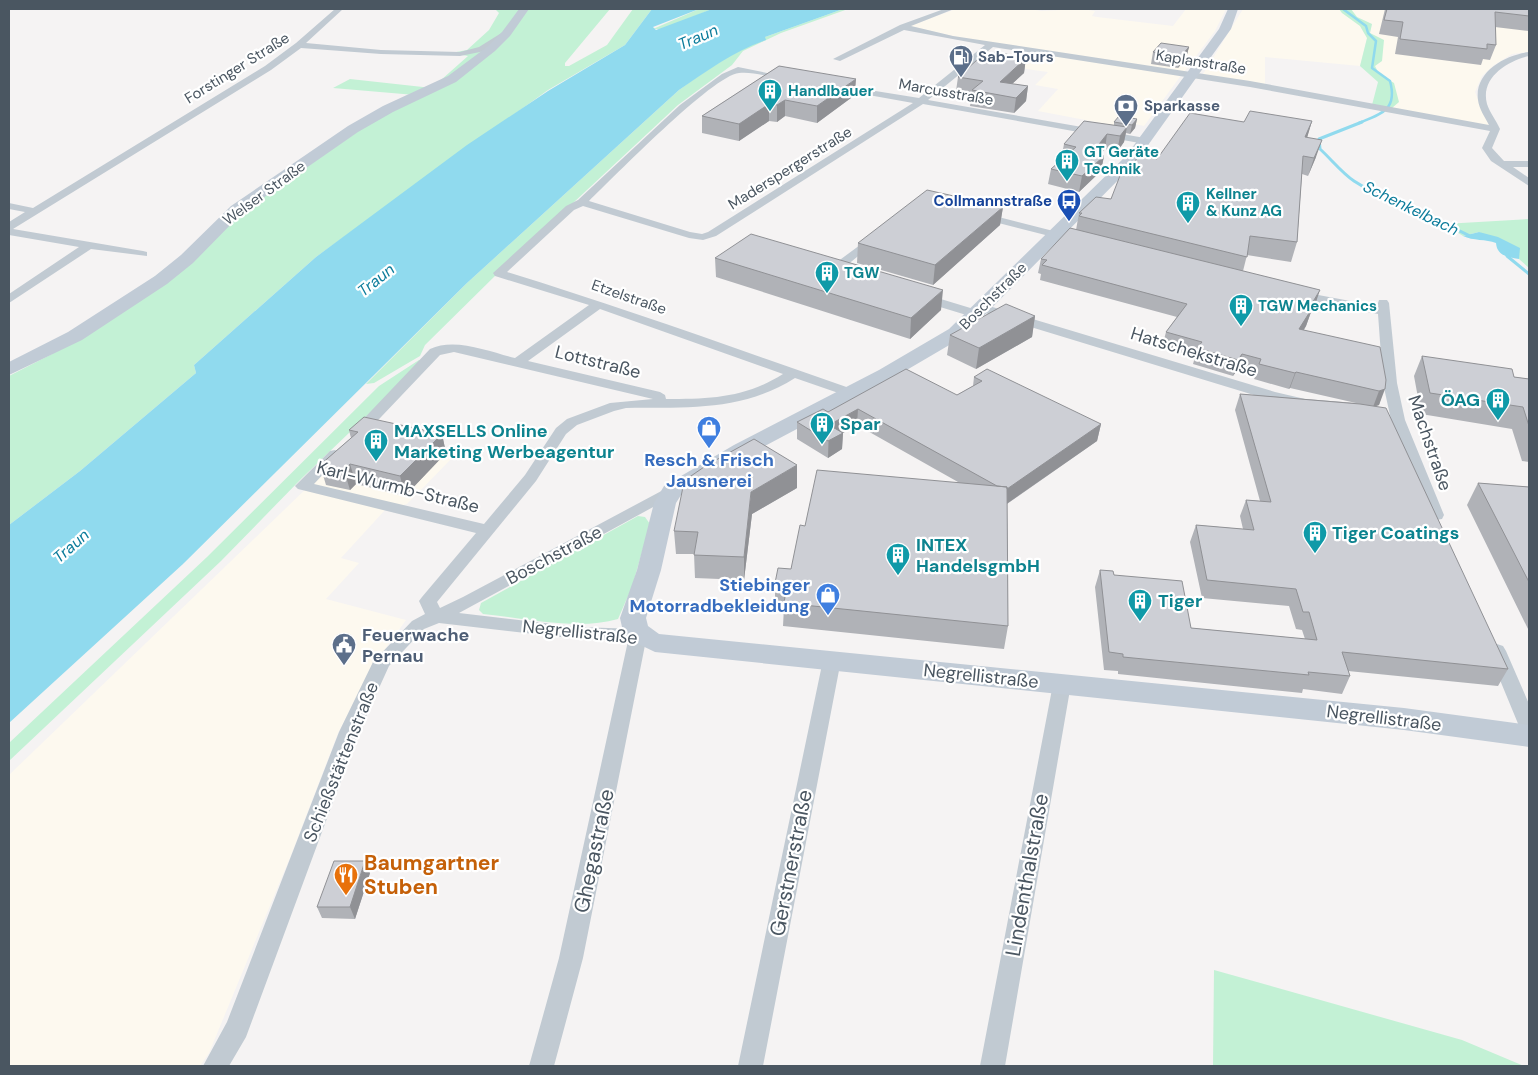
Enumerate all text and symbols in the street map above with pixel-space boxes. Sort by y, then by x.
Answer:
water label: Traun [675,19,721,55]
street label: Forstinger Straße [181,28,293,108]
fuel station icon: Sab-Tours [948,44,974,78]
street label: Kaplanstraße [1154,45,1248,79]
place label: Sab-Tours [978,47,1054,67]
street label: Marcusstraße [897,74,995,110]
building icon: Handlbauer [757,78,783,112]
place label: Handlbauer [788,81,874,101]
bank icon: Sparkasse [1113,93,1139,127]
place label: Sparkasse [1144,96,1220,116]
street label: Maderspergerstraße [724,122,856,214]
place label: GT Geräte Technik [1084,142,1159,179]
building icon: GT Geräte Technik [1054,148,1080,182]
street label: Welser Straße [219,156,309,230]
water label: Schenkelbach [1360,176,1462,240]
place label: Kellner & Kunz AG [1206,184,1282,221]
bus stop icon: Collmannstraße [1056,188,1082,222]
building icon: Kellner & Kunz AG [1175,190,1201,224]
place label: Collmannstraße [934,191,1052,211]
street label: Boschstraße [955,258,1031,334]
water label: Traun [353,259,399,301]
building icon: TGW [814,260,840,294]
place label: TGW [844,263,880,283]
street label: Etzelstraße [589,275,669,319]
building icon: TGW Mechanics [1228,293,1254,327]
place label: TGW Mechanics [1258,296,1377,316]
street label: Hatschekstraße [1128,321,1260,383]
street label: Lottstraße [553,340,643,384]
building icon: ÖAG [1485,387,1511,421]
place label: ÖAG [1441,388,1480,412]
street label: Machstraße [1402,392,1458,494]
building icon: Spar [809,411,835,445]
place label: Spar [840,412,881,436]
shop icon: Resch & Frisch Jausnerei [696,415,722,449]
place label: MAXSELLS Online Marketing Werbeagentur [394,419,614,464]
building icon: MAXSELLS Online Marketing Werbeagentur [363,428,389,462]
place label: Resch & Frisch Jausnerei [644,448,774,493]
street label: Karl-Wurmb-Straße [314,455,482,519]
street label: Boschstraße [502,520,606,590]
building icon: Tiger Coatings [1302,520,1328,554]
place label: Tiger Coatings [1332,521,1459,545]
water label: Traun [48,524,94,568]
place label: INTEX HandelsgmbH [916,533,1040,578]
building icon: INTEX HandelsgmbH [885,542,911,576]
place label: Stiebinger Motorradbekleidung [630,573,810,618]
shop icon: Stiebinger Motorradbekleidung [815,582,841,616]
building icon: Tiger [1127,588,1153,622]
place label: Tiger [1158,589,1202,613]
street label: Negrellistraße [521,614,639,650]
place label: Feuerwache Pernau [362,623,470,668]
public building icon: Feuerwache Pernau [331,632,357,666]
street label: Negrellistraße [922,658,1040,694]
street label: Schießstättenstraße [298,678,384,846]
street label: Negrellistraße [1325,699,1443,737]
street label: Ghegastraße [567,786,621,916]
street label: Gerstnerstraße [763,787,819,939]
street label: Lindenthalstraße [999,791,1055,959]
place label: Baumgartner Stuben [364,849,500,901]
restaurant icon: Baumgartner Stuben [333,862,359,896]

